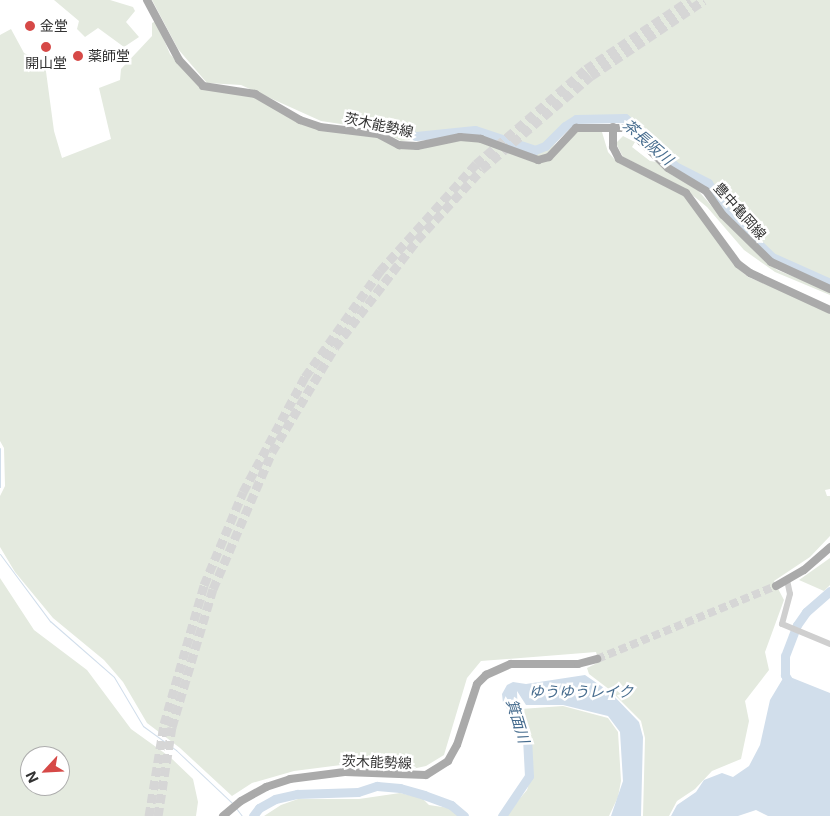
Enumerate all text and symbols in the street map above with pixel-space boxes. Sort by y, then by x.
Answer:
place label: 金堂 [40,18,68,34]
marker: 金堂 [24,20,36,32]
marker: 開山堂 [40,41,52,53]
place label: 薬師堂 [88,48,130,64]
marker: 薬師堂 [72,50,84,62]
place label: 開山堂 [25,55,67,71]
street label: 茨木能勢線 [343,110,415,140]
water label: 茶長阪川 [619,116,677,168]
street label: 豊中亀岡線 [710,179,770,243]
water label: ゆうゆうレイク [529,683,633,701]
water label: 箕面川 [503,697,533,745]
north arrow [20,746,70,796]
street label: 茨木能勢線 [342,752,412,772]
text: N [22,769,42,786]

